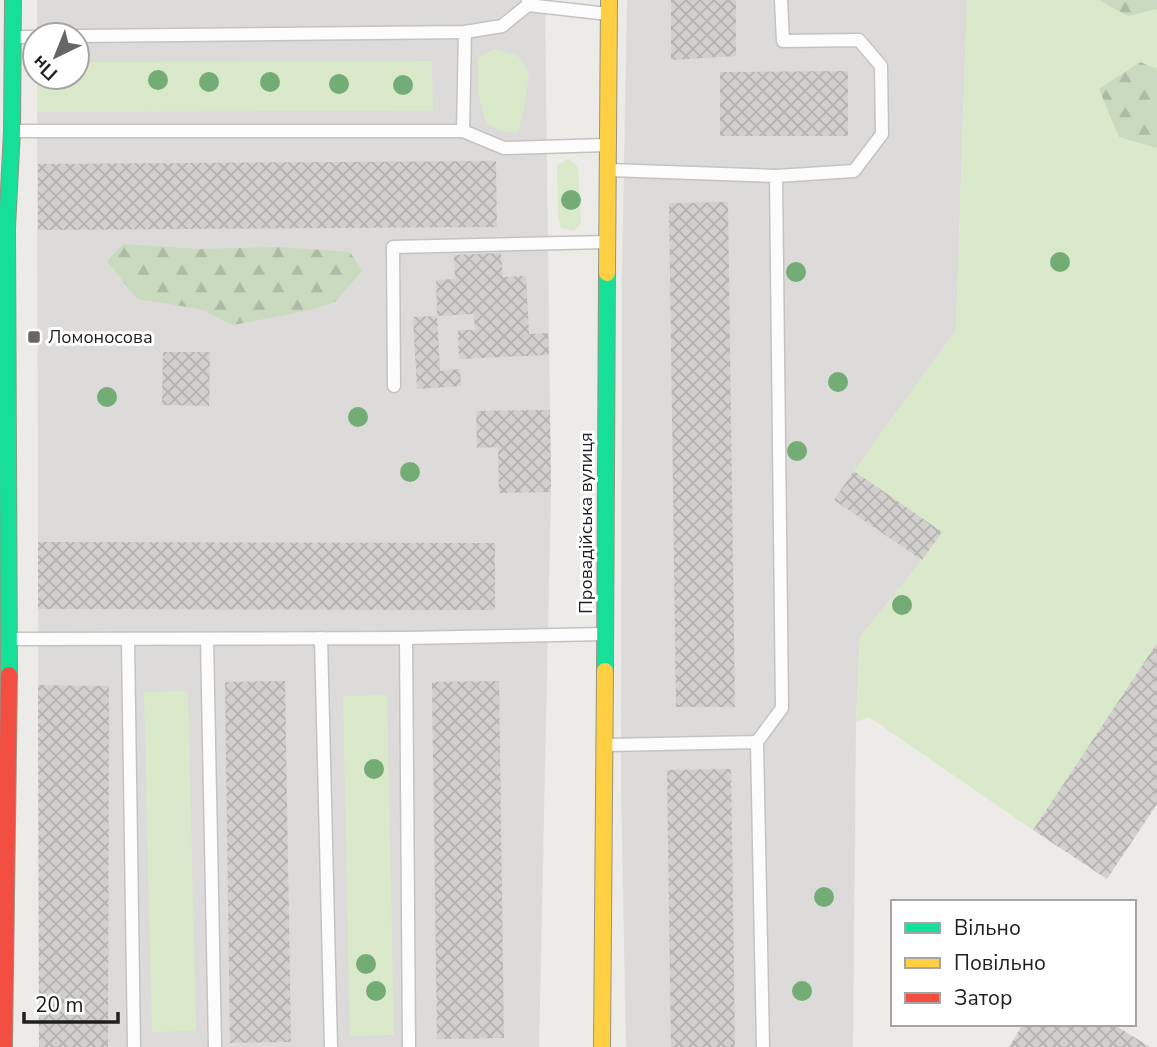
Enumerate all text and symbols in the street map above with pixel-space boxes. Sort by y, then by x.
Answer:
north arrow [21,21,91,91]
text: Пн [27,49,64,86]
place label: Ломоносова [48,325,153,349]
marker: Ломоносова [26,329,42,345]
street label: Провадійська вулиця [574,432,598,614]
legend [891,900,1136,1026]
text: Вільно [954,914,1021,942]
text: Повільно [954,949,1046,977]
scale bar [24,981,119,1025]
text: Затор [954,984,1012,1012]
text: 20 m [35,991,84,1019]

